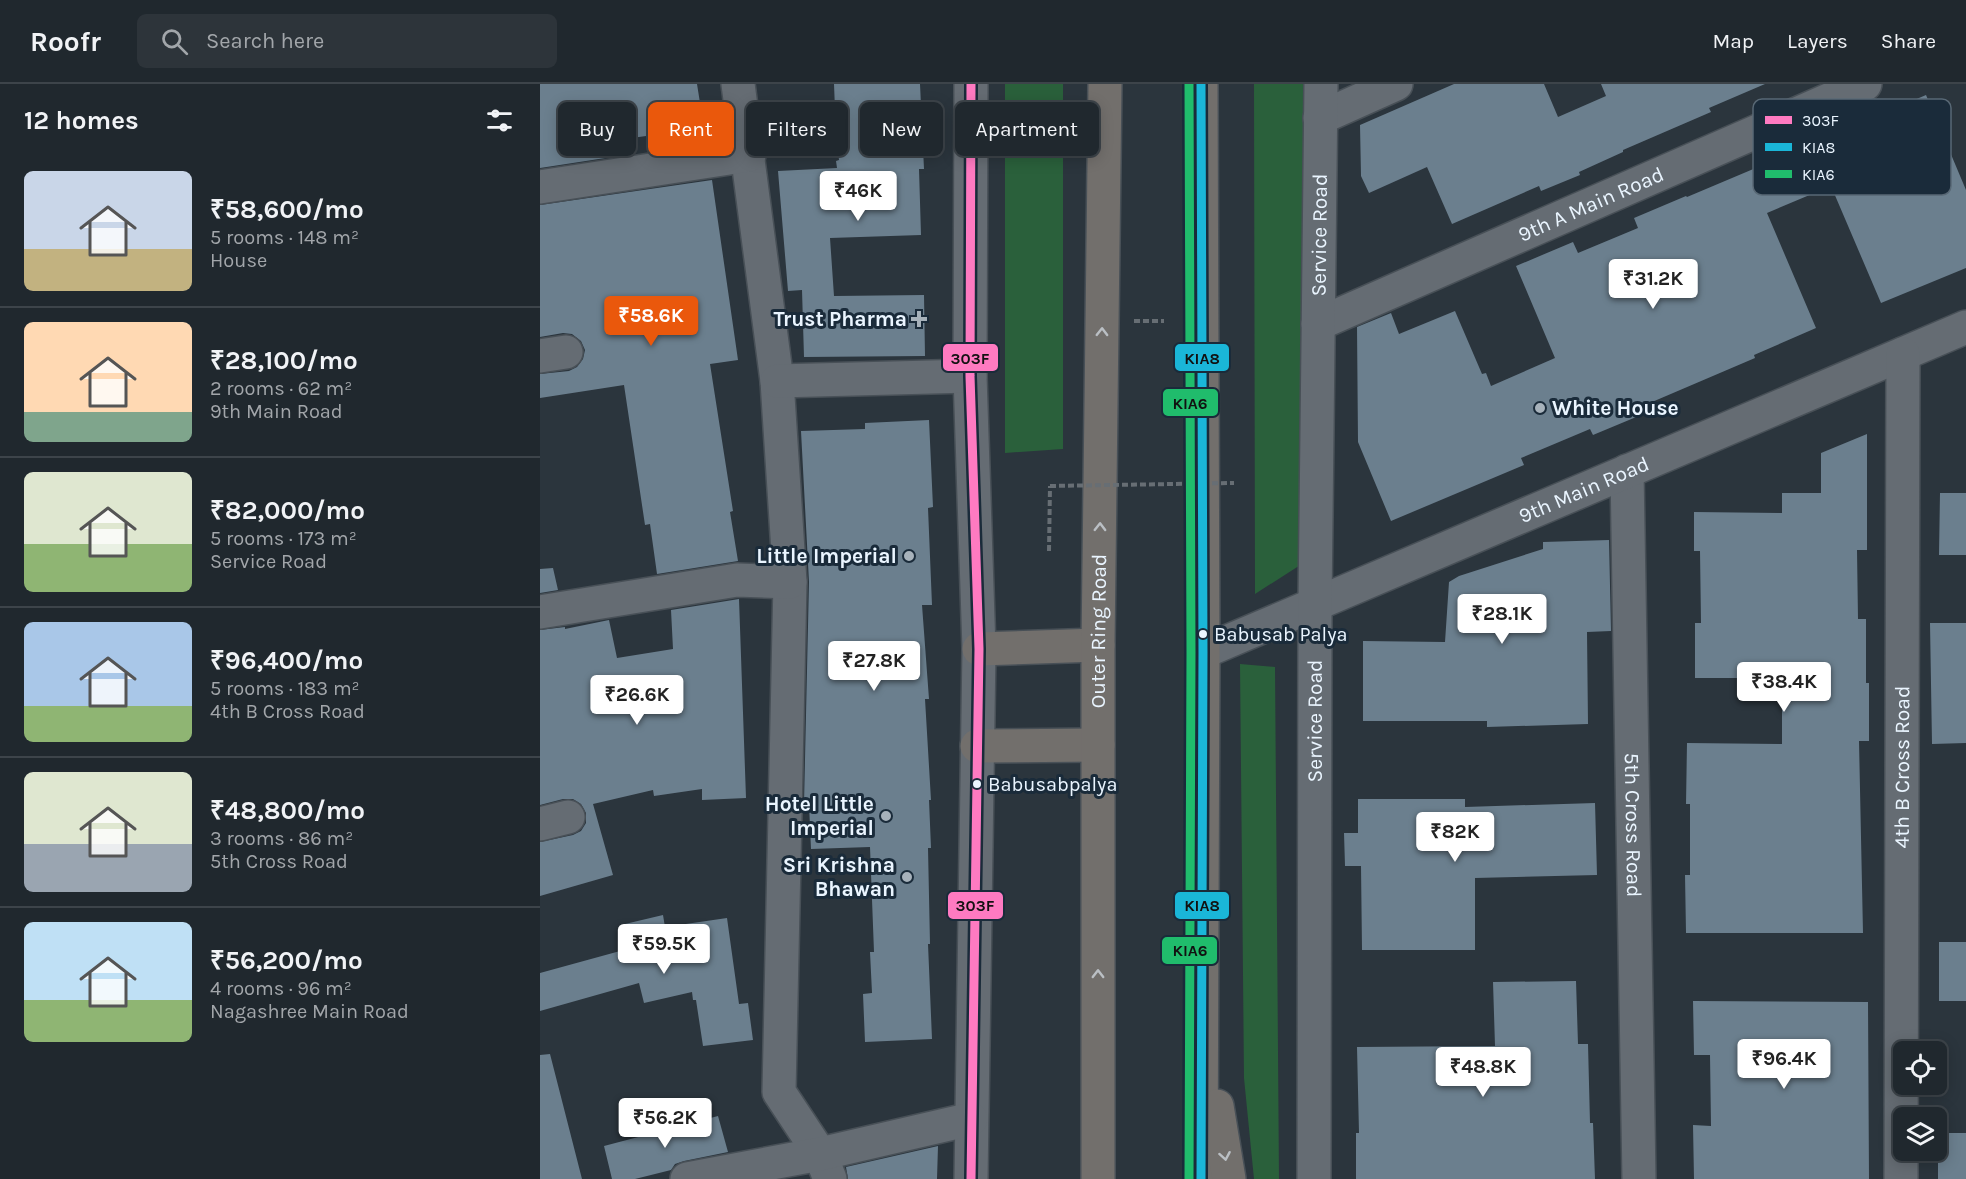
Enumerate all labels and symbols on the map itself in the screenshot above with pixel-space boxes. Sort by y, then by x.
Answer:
legend [1753,99,1951,195]
text: 303F [1802,111,1839,130]
text: KIA8 [1802,138,1835,157]
street label: 9th A Main Road [1514,162,1667,247]
text: KIA6 [1802,165,1835,184]
pin: ₹46K [822,171,894,222]
street label: Service Road [1307,173,1332,297]
pin: ₹31.2K [1604,259,1702,310]
pin: ₹58.6K [602,296,700,347]
place label: Trust Pharma [774,307,907,331]
marker: Trust Pharma [912,312,926,326]
one-way arrow [1096,327,1109,336]
line badge: 303F [942,343,999,372]
line badge: KIA8 [1174,343,1230,372]
text: 303F [951,349,990,368]
text: KIA8 [1184,349,1220,368]
line badge: KIA6 [1162,388,1219,417]
text: KIA6 [1172,394,1208,413]
place label: White House [1552,396,1679,420]
marker: White House [1533,401,1547,415]
street label: 9th Main Road [1515,451,1653,528]
one-way arrow [1094,522,1106,531]
place label: Little Imperial [756,544,897,568]
marker: Little Imperial [902,549,916,563]
street label: Outer Ring Road [1086,554,1111,708]
pin: ₹28.1K [1453,594,1551,645]
place label: Babusab Palya [1214,623,1348,646]
marker: Babusab Palya [1197,628,1209,640]
pin: ₹27.8K [825,641,923,692]
street label: Service Road [1303,660,1327,782]
pin: ₹38.4K [1735,662,1833,713]
pin: ₹26.6K [588,675,686,726]
street label: 4th B Cross Road [1890,686,1914,848]
street label: 5th Cross Road [1620,752,1646,898]
place label: Babusabpalya [988,773,1117,796]
marker: Babusabpalya [971,778,983,790]
place label: Hotel Little Imperial [765,792,874,840]
marker: Hotel Little Imperial [879,809,893,823]
pin: ₹82K [1419,812,1491,863]
place label: Sri Krishna Bhawan [783,853,895,901]
marker: Sri Krishna Bhawan [900,870,914,884]
line badge: 303F [947,891,1004,920]
line badge: KIA8 [1174,891,1230,920]
text: 303F [956,896,995,915]
text: KIA8 [1184,896,1220,915]
pin: ₹59.5K [615,924,713,975]
line badge: KIA6 [1161,936,1218,965]
text: KIA6 [1172,941,1208,960]
one-way arrow [1092,969,1104,978]
pin: ₹96.4K [1735,1039,1833,1090]
pin: ₹48.8K [1434,1047,1532,1098]
pin: ₹56.2K [616,1098,714,1149]
one-way arrow [1219,1151,1231,1160]

